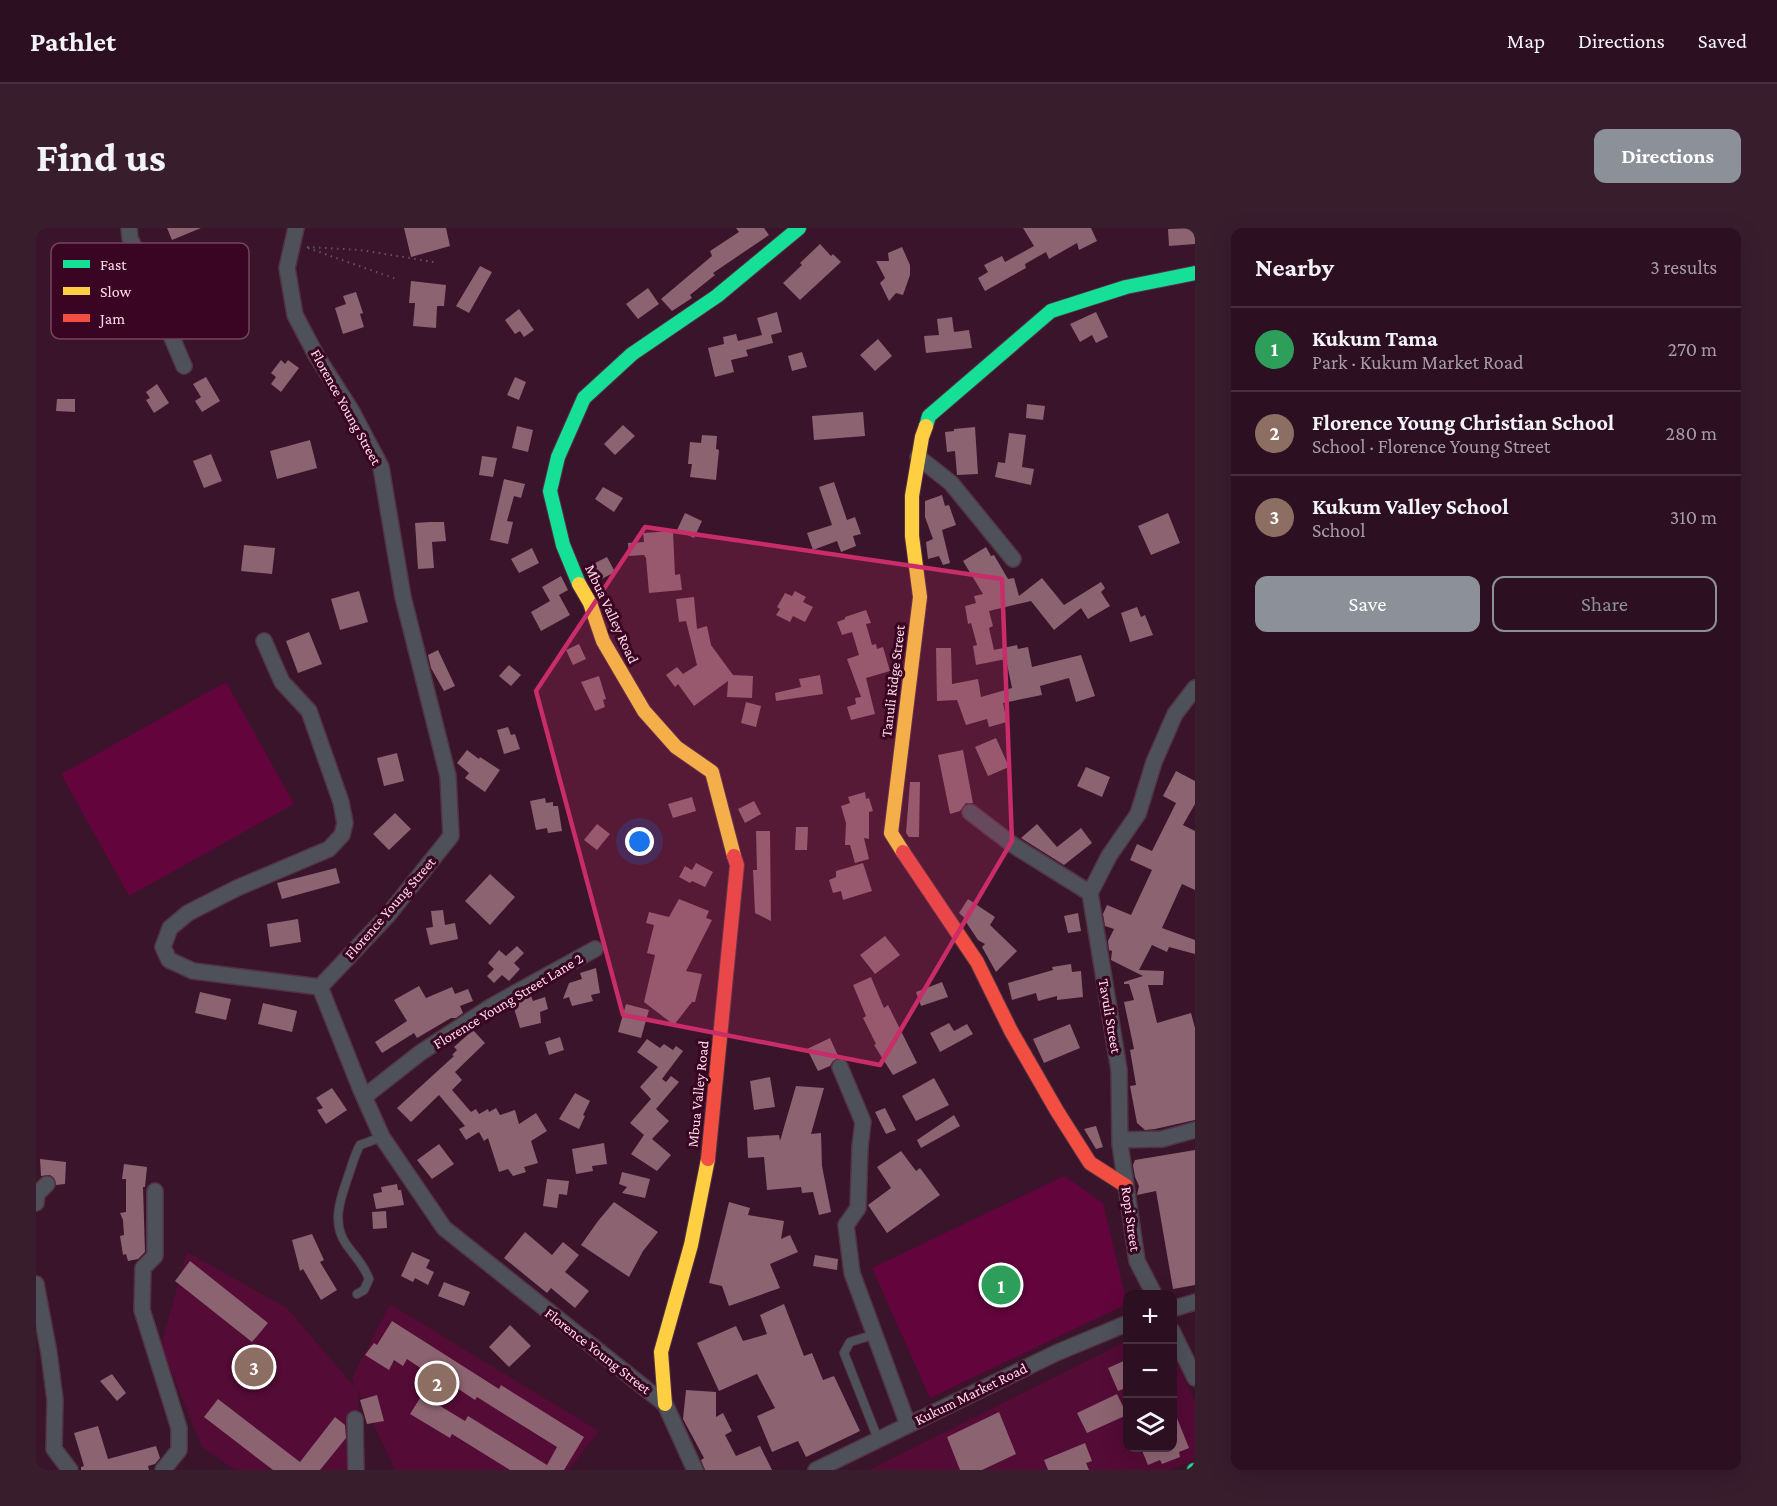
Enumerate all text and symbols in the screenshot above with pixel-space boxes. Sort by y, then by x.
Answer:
text: Pathlet [30,26,116,57]
text: Map [1507,29,1545,53]
text: Directions [1578,29,1665,53]
text: Saved [1698,29,1747,53]
button: Directions [1594,129,1741,183]
text: Find us [36,133,166,180]
legend [51,243,249,339]
text: Nearby [1255,253,1334,282]
text: Fast [100,256,127,273]
text: 3 results [1650,256,1717,278]
text: Slow [100,283,132,300]
text: Jam [98,310,125,328]
text: Kukum Tama [1312,326,1438,351]
text: 1 [1271,338,1278,360]
text: 270 m [1668,338,1717,360]
street label: Florence Young Street [307,346,385,469]
text: Park · Kukum Market Road [1312,351,1523,373]
text: Florence Young Christian School [1312,410,1614,435]
text: 2 [1269,422,1280,444]
text: 280 m [1666,422,1717,444]
text: School · Florence Young Street [1312,435,1550,457]
text: Kukum Valley School [1312,494,1509,519]
text: 3 [1270,506,1279,528]
text: 310 m [1670,506,1717,528]
text: School [1312,519,1365,541]
street label: Mbua Valley Road [581,562,642,667]
button: Save [1255,576,1480,632]
button: Share [1492,576,1717,632]
street label: Tanuli Ridge Street [878,623,909,738]
your location [625,827,654,856]
street label: Florence Young Street [341,853,440,963]
street label: Florence Young Street Lane 2 [430,950,586,1053]
street label: Tavuli Street [1096,978,1125,1055]
street label: Mbua Valley Road [684,1040,713,1148]
street label: Ropi Street [1118,1186,1144,1254]
pin: 1 [982,1262,1020,1308]
map controls [1123,1290,1177,1452]
button: + [1123,1290,1177,1344]
street label: Florence Young Street [541,1305,655,1399]
pin: 3 [234,1344,274,1390]
button: − [1123,1344,1177,1398]
pin: 2 [418,1360,456,1406]
street label: Kukum Market Road [912,1360,1030,1428]
button: layers [1123,1398,1177,1452]

